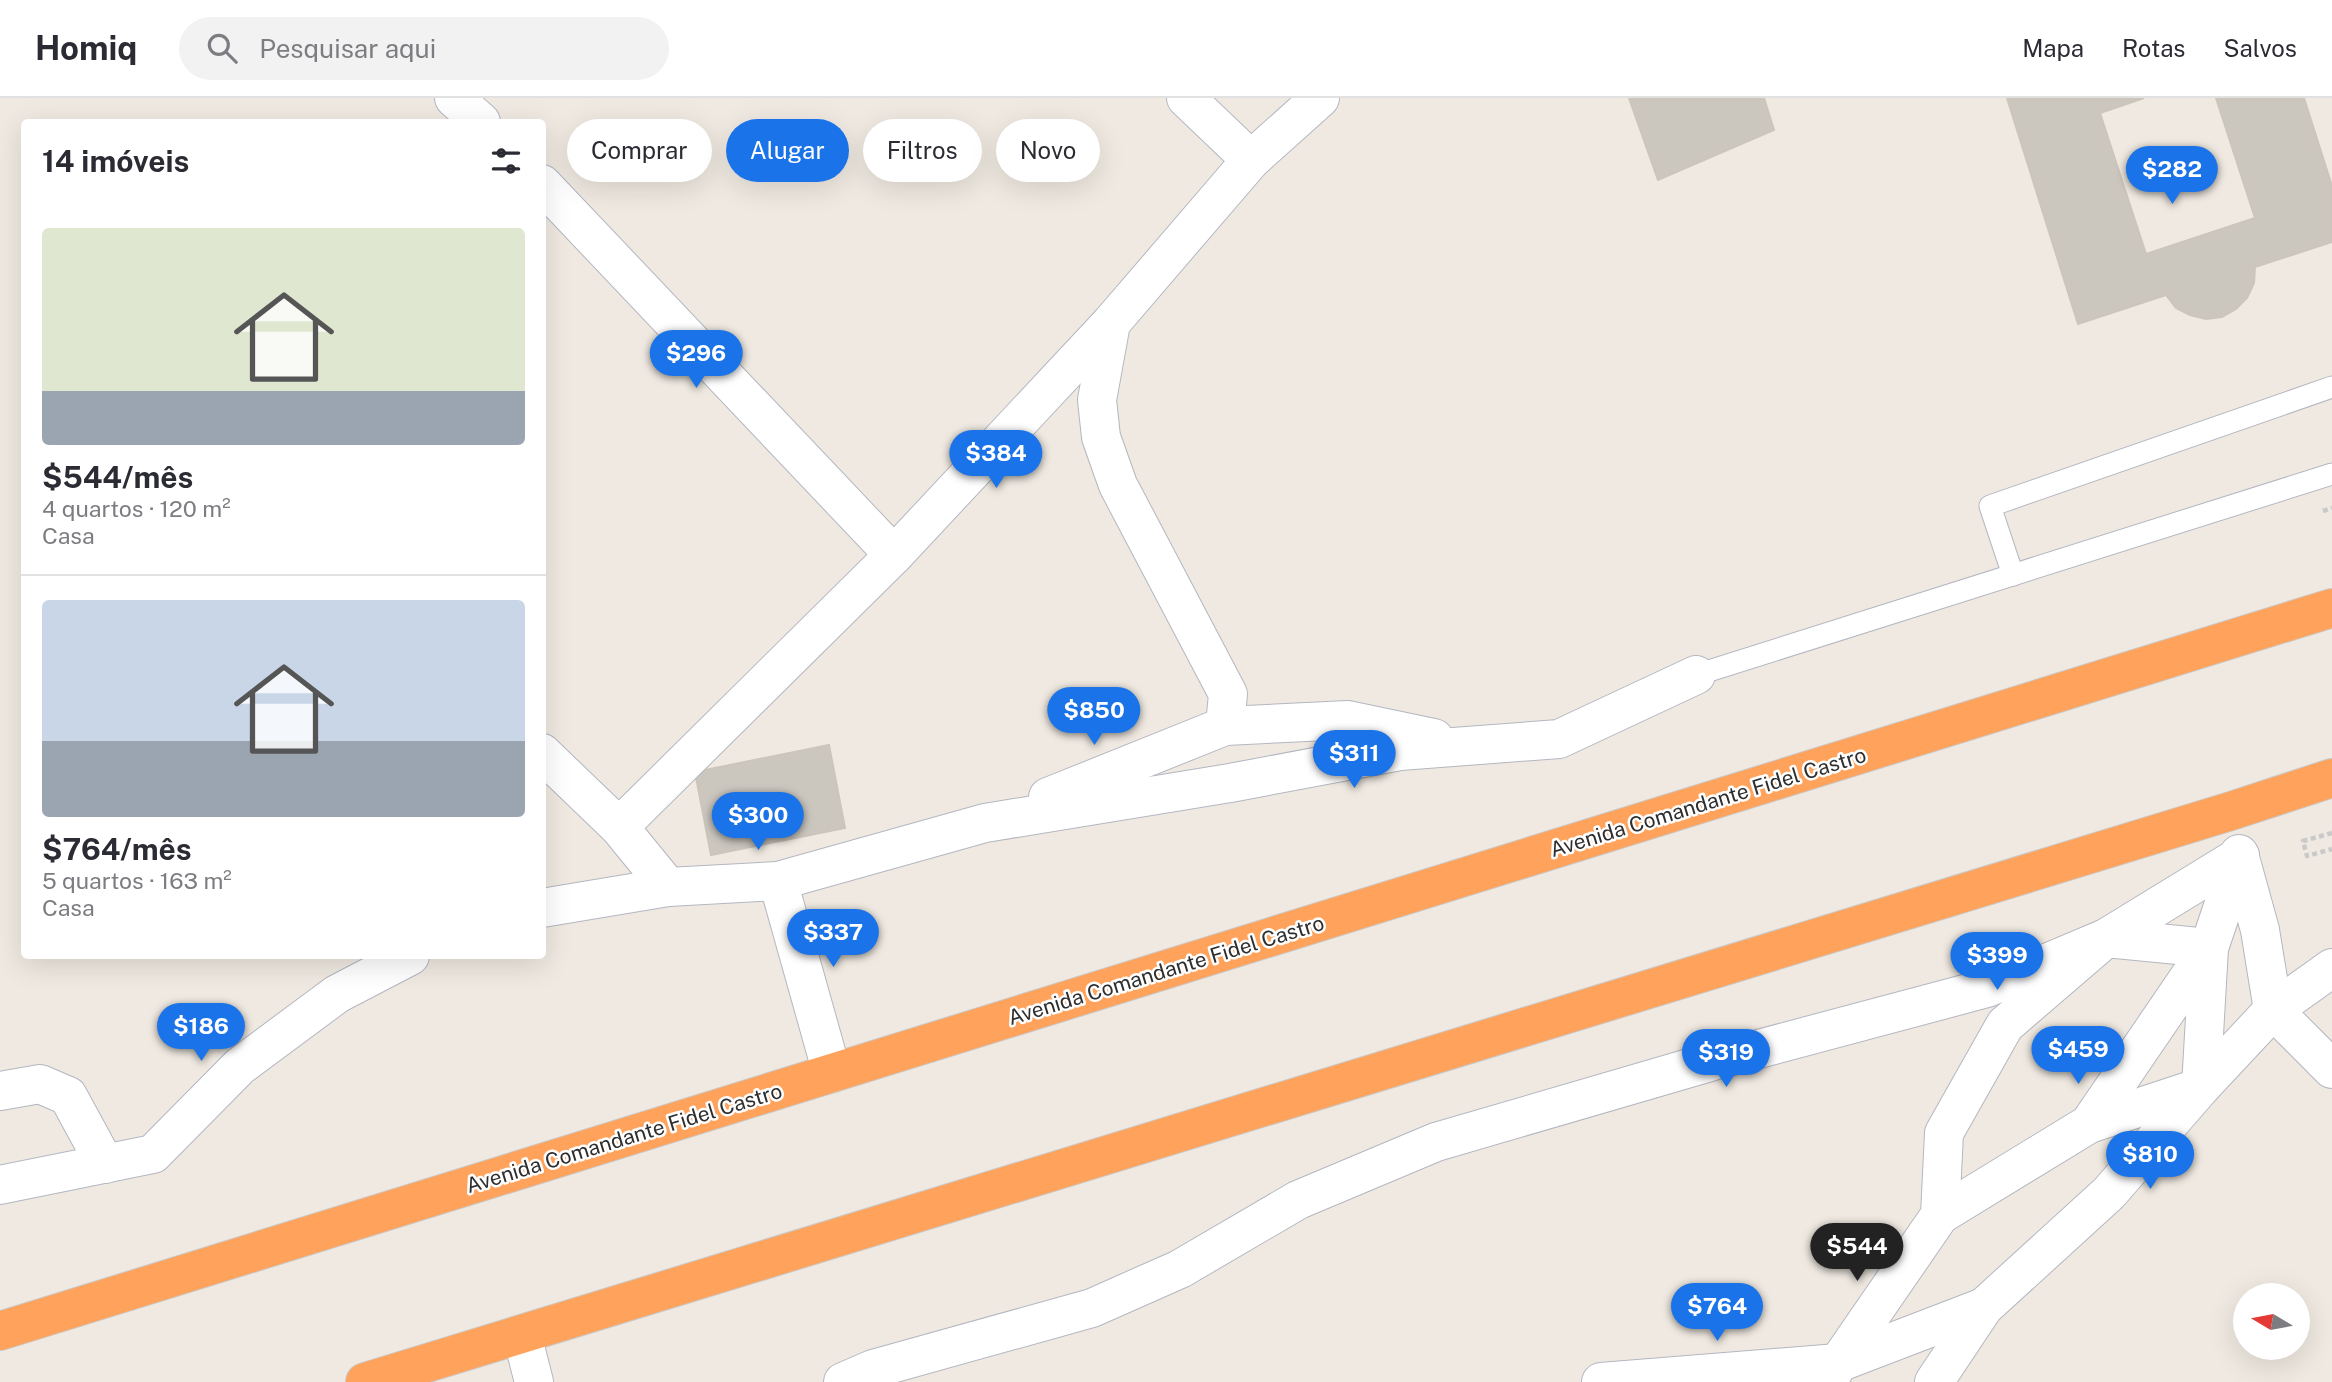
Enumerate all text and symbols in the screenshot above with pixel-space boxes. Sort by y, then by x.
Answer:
search box [179,17,669,80]
text: Homiq [35,29,137,67]
icon: search [203,29,241,67]
text: Pesquisar aqui [259,33,436,64]
text: Mapa [2022,34,2084,62]
text: Rotas [2122,34,2185,62]
text: Salvos [2223,34,2297,62]
chip: Comprar [567,119,712,182]
chip: Alugar [726,119,849,182]
chip: Filtros [863,119,982,182]
chip: Novo [996,119,1100,182]
icon: filters [487,142,525,180]
text: 14 imóveis [42,143,189,179]
pin: $282 [2131,146,2213,206]
text: $282 [2142,155,2202,182]
icon: home [221,274,347,400]
pin: $296 [655,330,737,390]
text: $296 [666,339,726,366]
pin: $384 [955,430,1037,490]
text: $384 [965,439,1027,466]
text: $544/mês [42,459,193,495]
text: 4 quartos · 120 m² [42,495,231,522]
text: Casa [42,522,95,549]
icon: home [221,646,347,772]
pin: $850 [1053,688,1135,747]
text: $850 [1063,696,1125,723]
pin: $311 [1313,730,1395,790]
text: $311 [1329,739,1379,766]
street label: Avenida Comandante Fidel Castro [1547,742,1869,862]
pin: $300 [717,792,799,852]
text: $300 [728,801,788,828]
text: $764/mês [42,831,192,867]
text: 5 quartos · 163 m² [42,867,232,894]
text: Casa [42,894,95,921]
pin: $337 [792,910,874,969]
street label: Avenida Comandante Fidel Castro [1005,910,1327,1030]
text: $337 [803,918,863,945]
pin: $399 [1956,932,2038,992]
text: $399 [1966,941,2028,968]
pin: $186 [160,1004,242,1063]
text: $186 [173,1012,229,1039]
pin: $459 [2037,1026,2119,1086]
pin: $319 [1685,1030,1767,1089]
text: $459 [2047,1035,2109,1062]
text: $319 [1698,1038,1754,1065]
street label: Avenida Comandante Fidel Castro [463,1078,785,1198]
pin: $810 [2109,1132,2191,1191]
text: $810 [2122,1140,2178,1167]
pin: $544 [1816,1224,1898,1283]
text: $544 [1826,1232,1888,1259]
north arrow [2233,1283,2310,1360]
map controls [2233,1283,2310,1360]
pin: $764 [1676,1284,1758,1343]
text: $764 [1687,1292,1747,1319]

